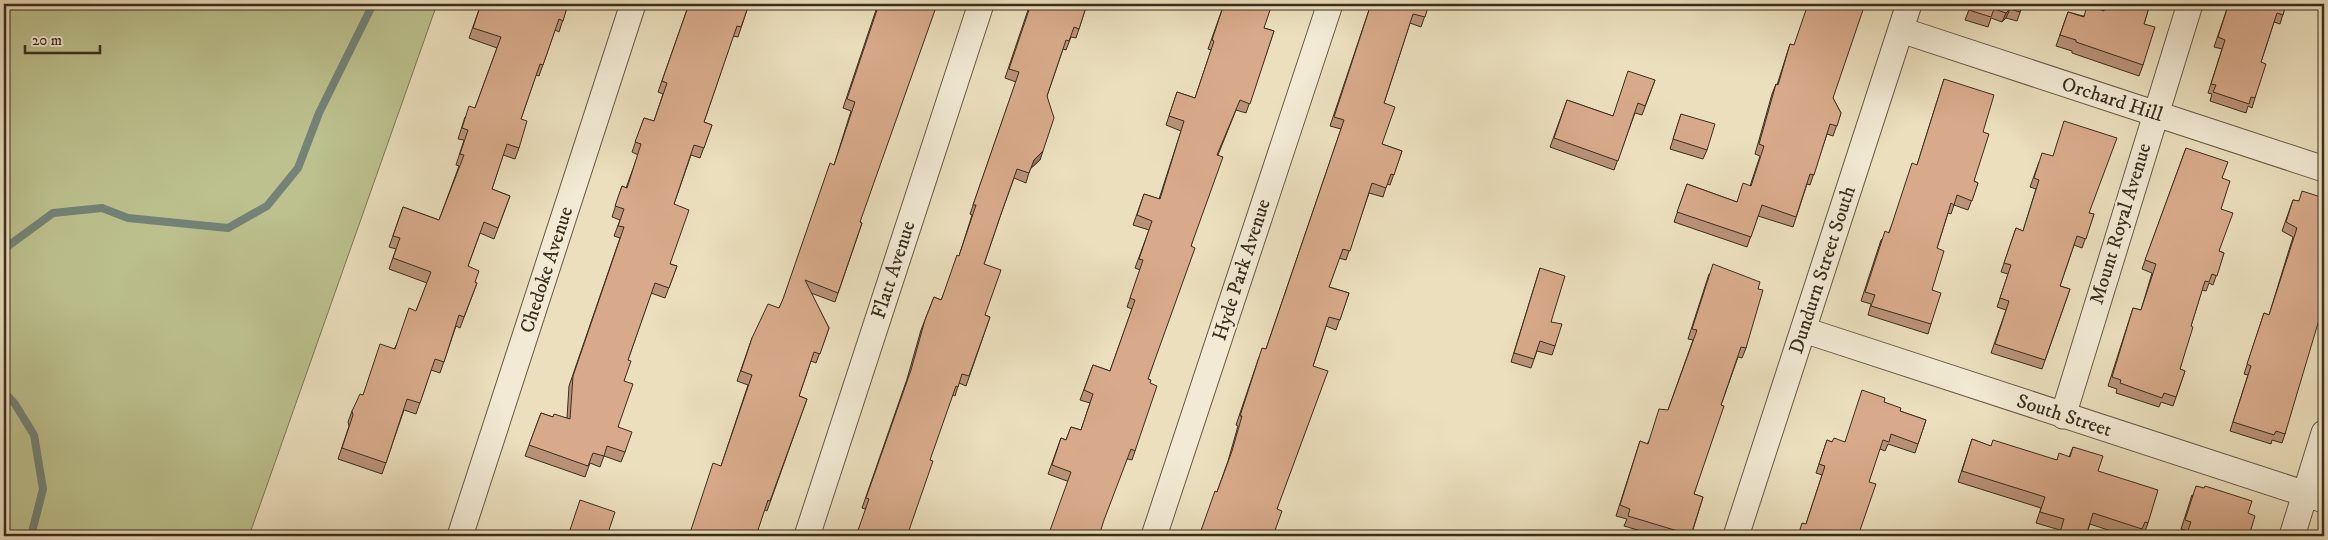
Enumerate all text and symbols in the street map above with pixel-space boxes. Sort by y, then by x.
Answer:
scale bar [25,22,100,54]
text: 20 m [32,31,62,50]
street label: Orchard Hill [2058,72,2166,128]
street label: Mount Royal Avenue [2085,140,2157,308]
street label: Dundurn Street South [1784,182,1862,357]
street label: Hyde Park Avenue [1207,196,1277,344]
street label: Chedoke Avenue [515,204,579,336]
street label: Flatt Avenue [866,218,922,322]
street label: South Street [2013,389,2115,443]

